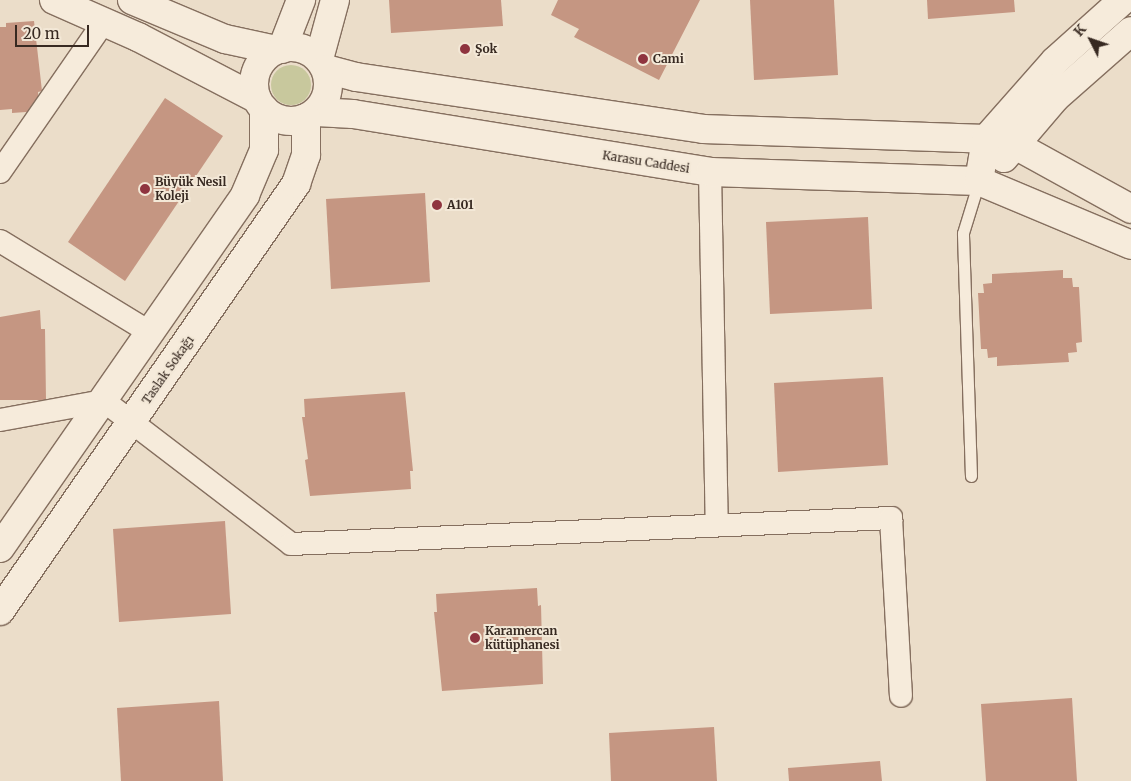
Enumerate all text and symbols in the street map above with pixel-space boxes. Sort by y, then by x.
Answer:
scale bar [18,15,91,47]
north arrow [1066,15,1116,65]
text: K [1069,20,1090,40]
text: 20 m [23,24,60,43]
place label: Şok [475,42,497,56]
marker: Şok [459,43,471,55]
place label: Cami [653,52,684,66]
marker: Cami [637,53,649,65]
street label: Karasu Caddesi [601,148,691,176]
place label: Büyük Nesil Koleji [155,175,226,203]
marker: Büyük Nesil Koleji [139,183,151,195]
place label: A101 [447,198,474,212]
marker: A101 [431,199,443,211]
street label: Taslak Sokağı [139,333,197,407]
place label: Karamercan kütüphanesi [485,624,560,652]
marker: Karamercan kütüphanesi [469,632,481,644]

